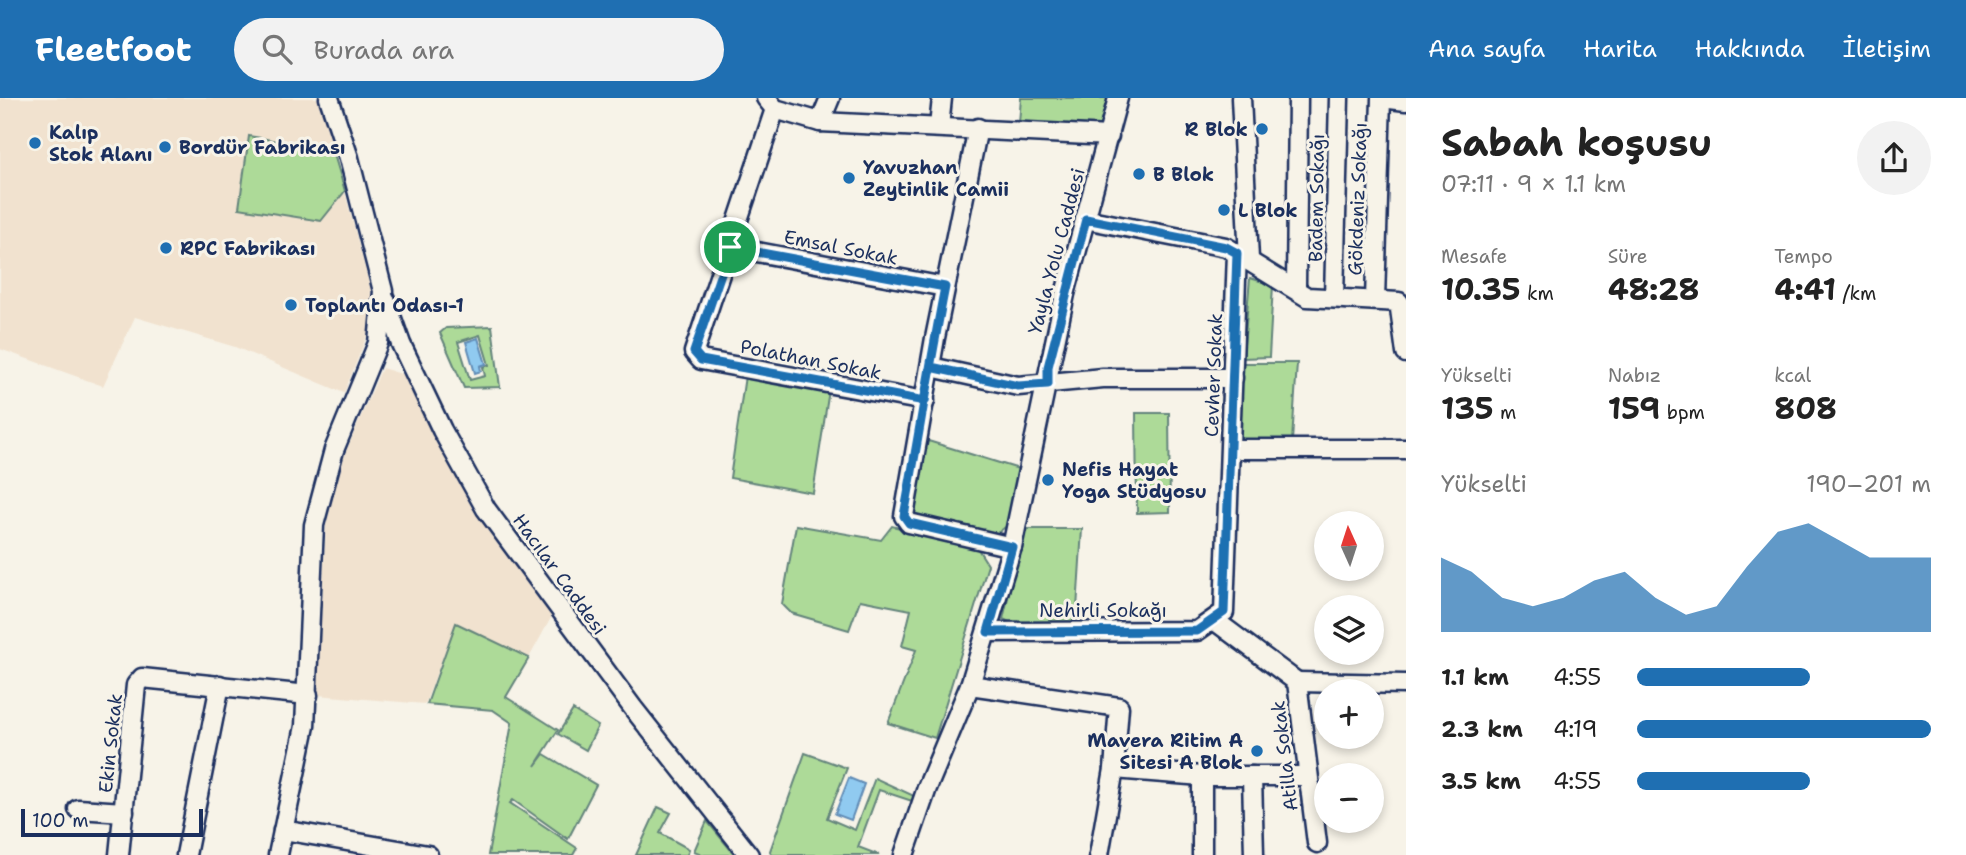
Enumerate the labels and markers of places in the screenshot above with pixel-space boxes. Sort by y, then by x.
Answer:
place label: R Blok [1185,117,1248,142]
place label: Kalıp Stok Alanı [49,120,152,167]
marker: R Blok [1254,121,1270,137]
marker: Kalıp Stok Alanı [27,135,43,151]
place label: Bordür Fabrikası [179,135,346,160]
marker: Bordür Fabrikası [157,139,173,155]
place label: Yavuzhan Zeytinlik Camii [863,155,1009,202]
place label: B Blok [1153,162,1214,187]
marker: B Blok [1131,166,1147,182]
marker: Yavuzhan Zeytinlik Camii [841,170,857,186]
place label: L Blok [1238,198,1298,223]
marker: L Blok [1216,202,1232,218]
pin [700,217,760,277]
place label: RPC Fabrikası [180,236,316,261]
marker: RPC Fabrikası [158,240,174,256]
place label: Toplantı Odası-1 [305,293,464,318]
marker: Toplantı Odası-1 [283,297,299,313]
place label: Nefis Hayat Yoga Stüdyosu [1062,457,1207,504]
marker: Nefis Hayat Yoga Stüdyosu [1040,472,1056,488]
place label: Mavera Ritim A Sitesi A Blok [1087,728,1243,775]
marker: Mavera Ritim A Sitesi A Blok [1249,743,1265,759]

